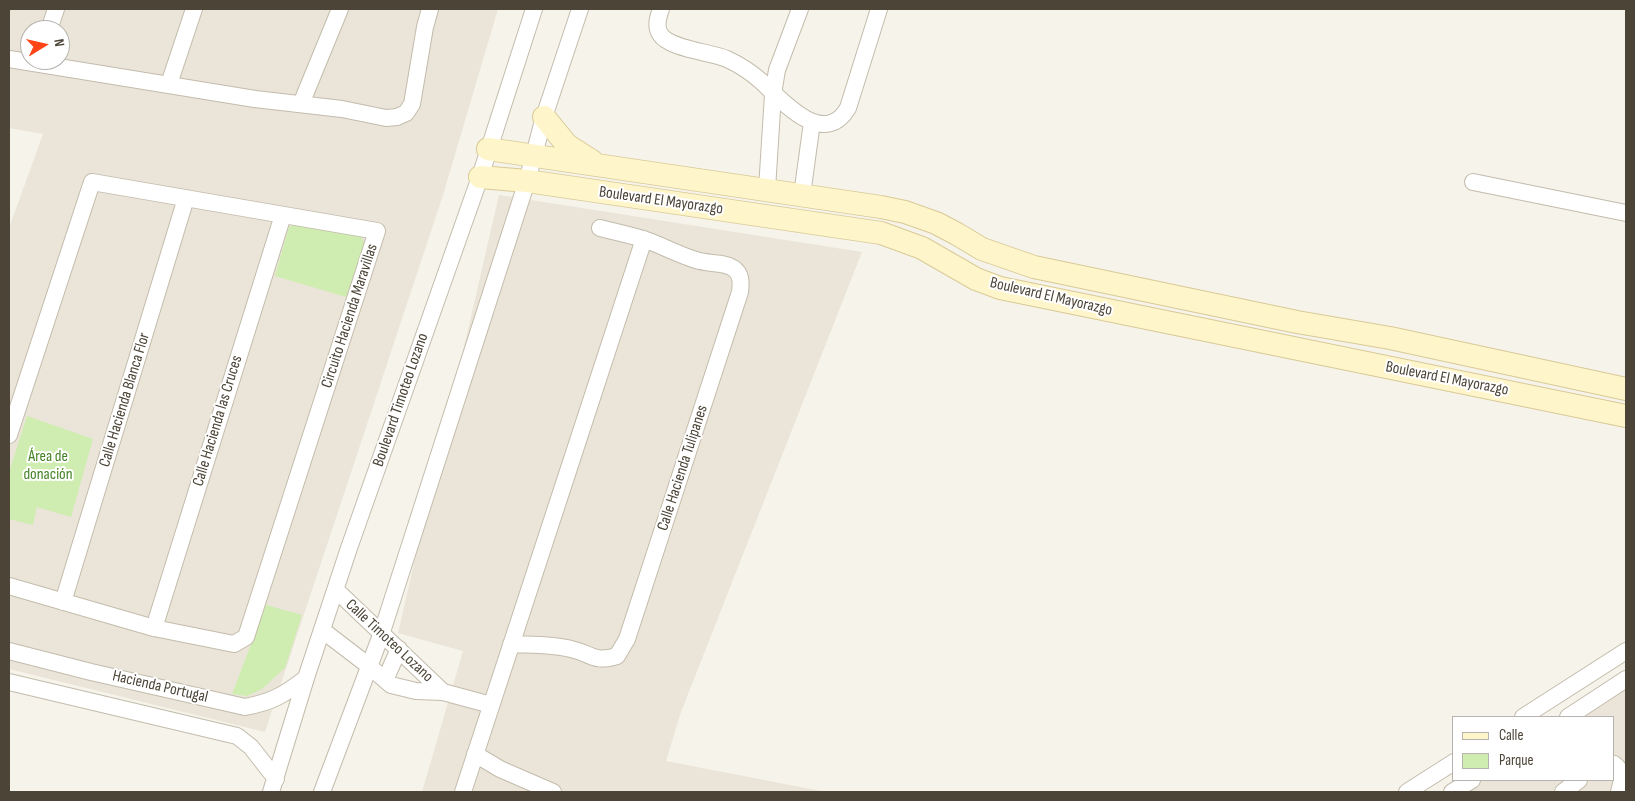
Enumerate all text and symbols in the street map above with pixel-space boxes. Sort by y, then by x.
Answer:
north arrow [20,20,70,70]
text: N [50,38,68,48]
street label: Boulevard El Mayorazgo [598,183,724,219]
street label: Circuito Hacienda Maravillas [318,241,382,391]
street label: Boulevard El Mayorazgo [988,274,1114,320]
street label: Calle Hacienda Blanca Flor [95,331,155,469]
street label: Boulevard Timoteo Lozano [369,331,433,469]
street label: Calle Hacienda las Cruces [189,353,247,489]
street label: Boulevard El Mayorazgo [1384,358,1510,400]
street label: Calle Hacienda Tulipanes [654,403,712,533]
park label: Área de donación [23,447,73,485]
street label: Calle Timoteo Lozano [341,595,437,687]
street label: Hacienda Portugal [110,667,210,707]
legend [1452,716,1615,781]
text: Calle [1499,726,1523,745]
text: Parque [1499,751,1534,770]

